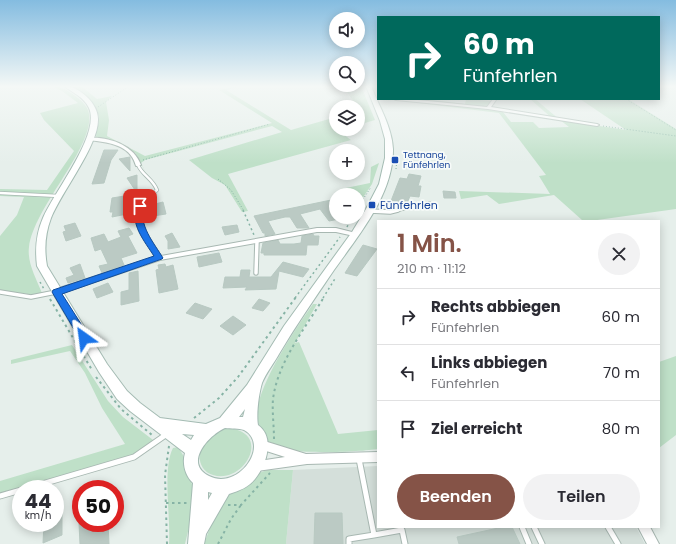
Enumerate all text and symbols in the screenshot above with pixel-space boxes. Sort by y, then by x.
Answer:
map controls [329,12,365,224]
button: sound [329,12,365,48]
text: 60 m [463,25,535,64]
icon: right [397,32,449,84]
button: search [329,56,365,92]
text: Fünfehrlen [463,63,558,88]
button: layers [329,100,365,136]
button: + [329,144,365,180]
place label: Tettnang, Fünfehrlen [403,149,451,171]
marker: Tettnang, Fünfehrlen [390,155,400,165]
button: − [329,188,365,224]
pin [123,189,157,223]
icon: arrive [129,195,151,217]
place label: Fünfehrlen [380,197,438,213]
marker: Fünfehrlen [367,200,377,210]
text: 1 Min. [397,227,462,260]
button: close [598,233,640,275]
text: 210 m · 11:12 [397,259,466,278]
text: Rechts abbiegen [431,296,561,317]
icon: right [397,306,419,328]
text: 60 m [602,306,640,327]
position arrow [63,317,105,359]
text: Fünfehrlen [431,318,499,337]
text: Links abbiegen [431,352,547,373]
icon: left [397,362,419,384]
text: 70 m [603,362,640,383]
text: Fünfehrlen [431,374,499,393]
icon: arrive [397,418,419,440]
text: Ziel erreicht [431,418,522,439]
text: 80 m [602,418,640,439]
button: Beenden [397,474,515,520]
button: Teilen [523,474,640,520]
speed limit sign: 50 [72,480,124,532]
text: 44 [24,487,52,515]
text: km/h [25,508,51,523]

